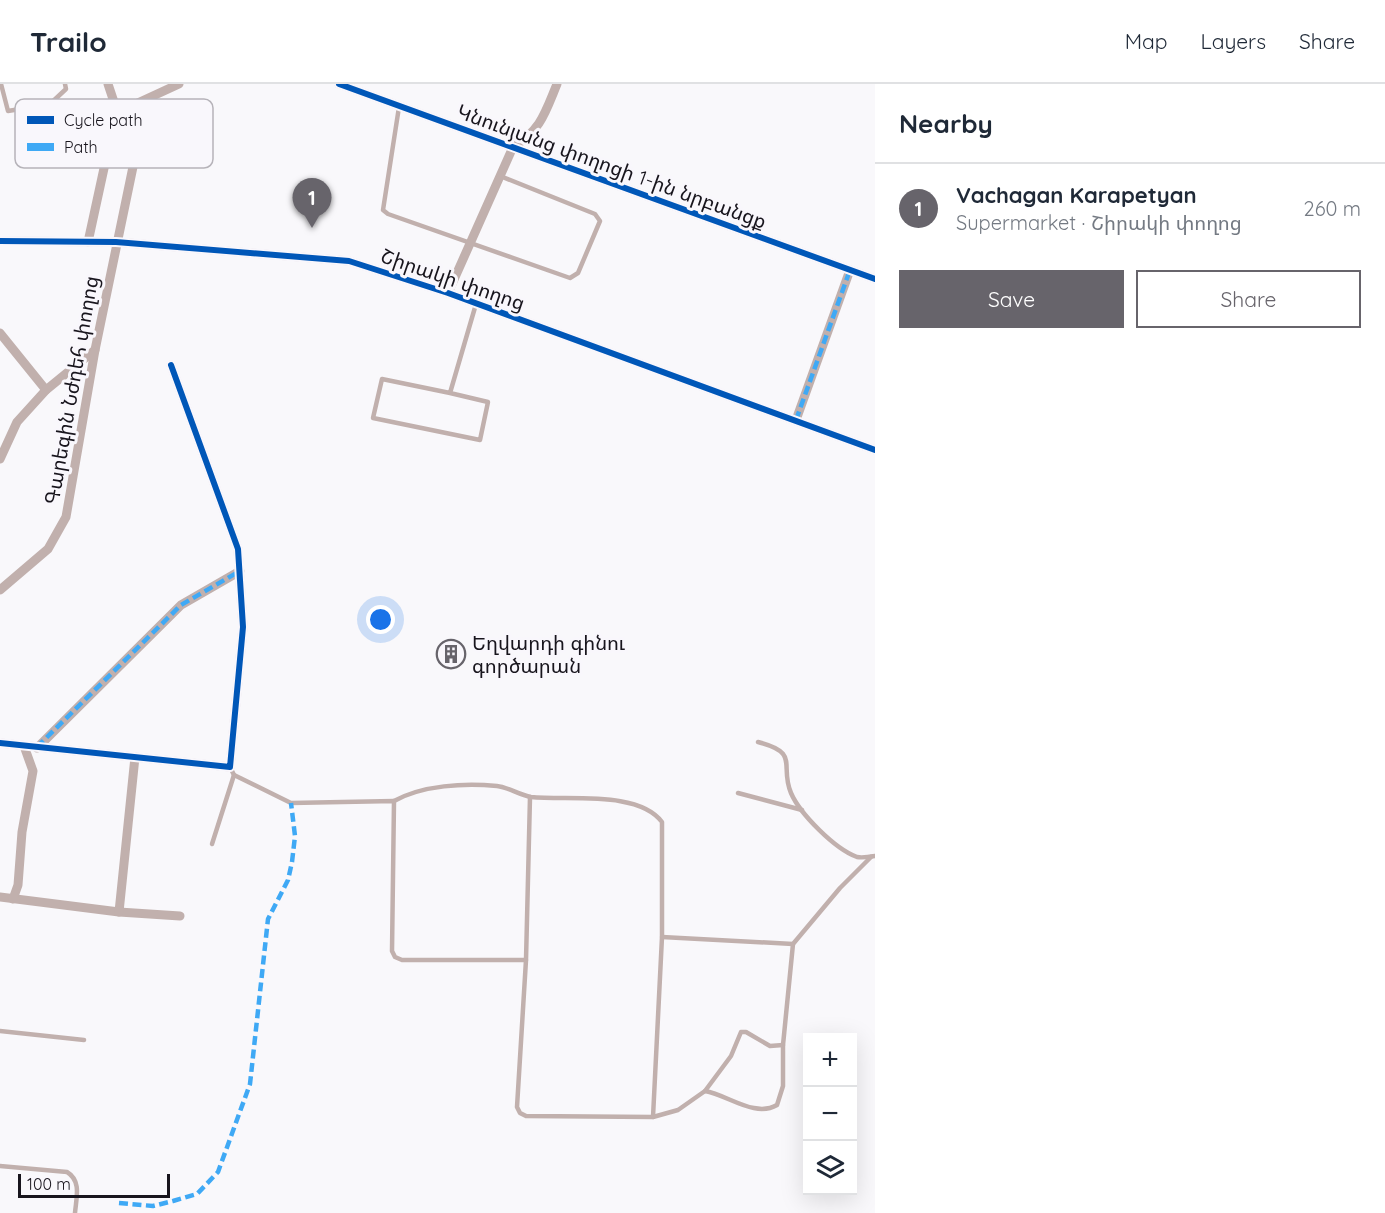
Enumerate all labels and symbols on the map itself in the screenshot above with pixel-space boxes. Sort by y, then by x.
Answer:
street label: Կնունյանց փողոցի 1-ին նրբանցք [454,98,770,234]
legend [15,99,213,168]
text: Cycle path [64,110,143,130]
text: Path [64,137,98,157]
pin: 1 [292,178,332,228]
street label: Շիրակի փողոց [378,243,528,315]
street label: Գարեգին Նժդեհ փողոց [39,274,103,506]
your location [366,605,395,634]
place label: Եղվարդի գինու գործարան [472,630,625,678]
building icon: Եղվարդի գինու գործարան [435,638,467,670]
scale bar [18,1171,170,1198]

